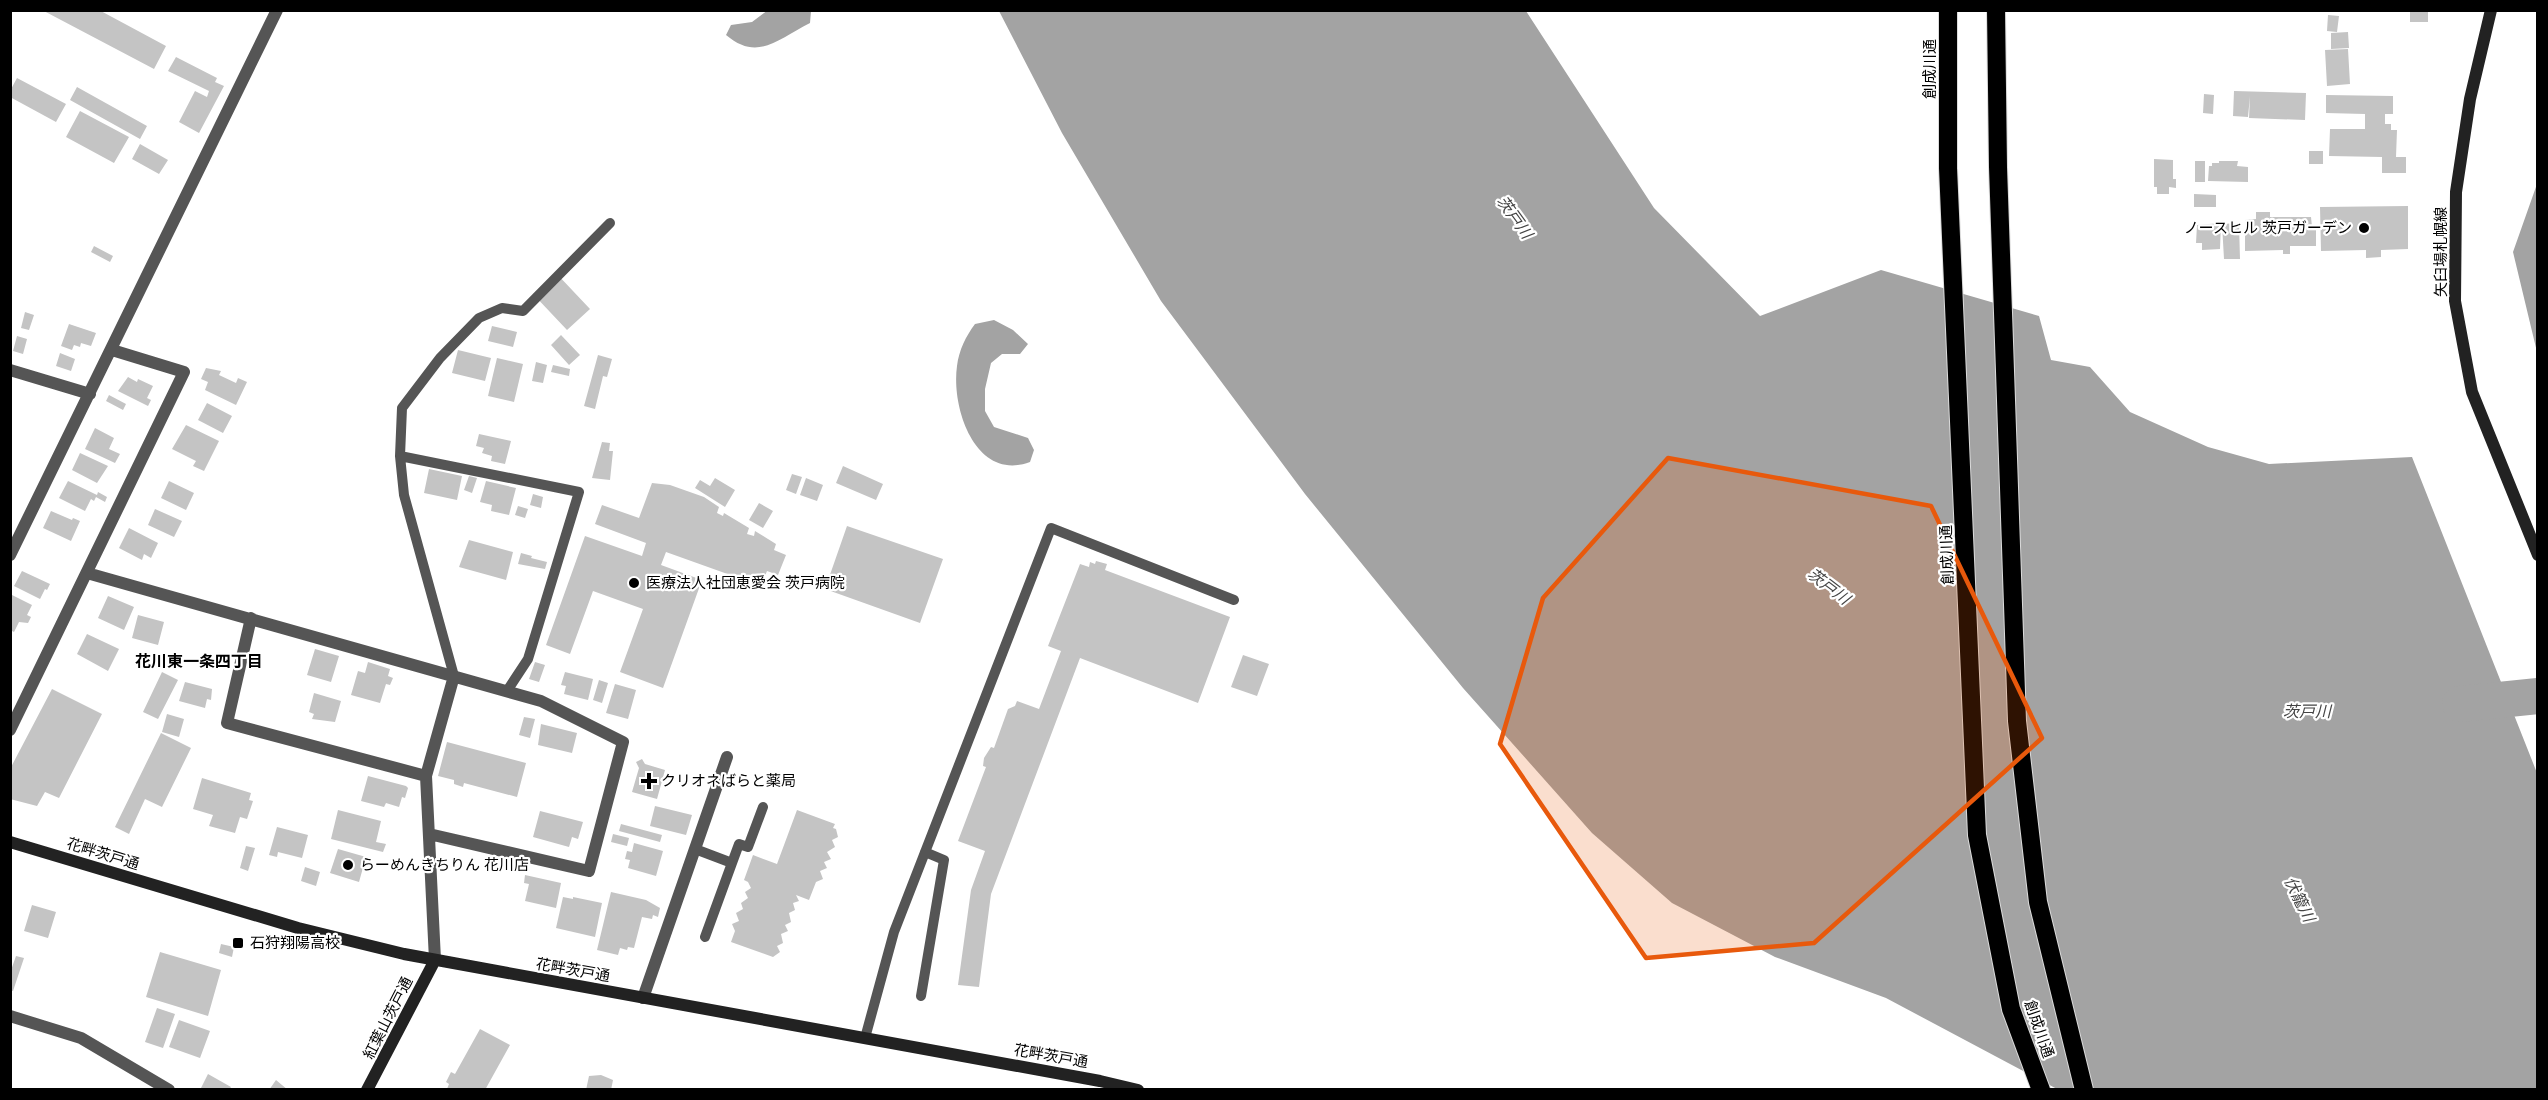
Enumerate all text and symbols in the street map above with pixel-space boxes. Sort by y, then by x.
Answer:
street label: 創成川通 [1920,39,1939,99]
water label: 茨戸川 [1493,192,1538,244]
street label: 矢臼場札幌線 [2431,207,2450,297]
place label: ノースヒル 茨戸ガーデン [2184,218,2352,237]
marker: ノースヒル 茨戸ガーデン [2357,221,2371,235]
street label: 創成川通 [1936,525,1957,585]
water label: 茨戸川 [1804,564,1856,610]
place label: 医療法人社団恵愛会 茨戸病院 [646,573,845,592]
marker: 医療法人社団恵愛会 茨戸病院 [627,576,641,590]
district label: 花川東一条四丁目 [135,651,263,671]
water label: 茨戸川 [2283,701,2333,721]
place label: クリオネばらと薬局 [661,771,796,790]
marker: クリオネばらと薬局 [642,774,656,788]
street label: 花畔茨戸通 [64,833,142,874]
place label: らーめんきちりん 花川店 [360,855,529,874]
marker: らーめんきちりん 花川店 [341,858,355,872]
water label: 伏籠川 [2280,873,2320,927]
place label: 石狩翔陽高校 [250,933,340,952]
marker: 石狩翔陽高校 [231,936,245,950]
street label: 花畔茨戸通 [534,954,612,985]
street label: 紅葉山茨戸通 [359,973,416,1062]
street label: 創成川通 [2021,997,2058,1060]
street label: 花畔茨戸通 [1012,1040,1090,1071]

